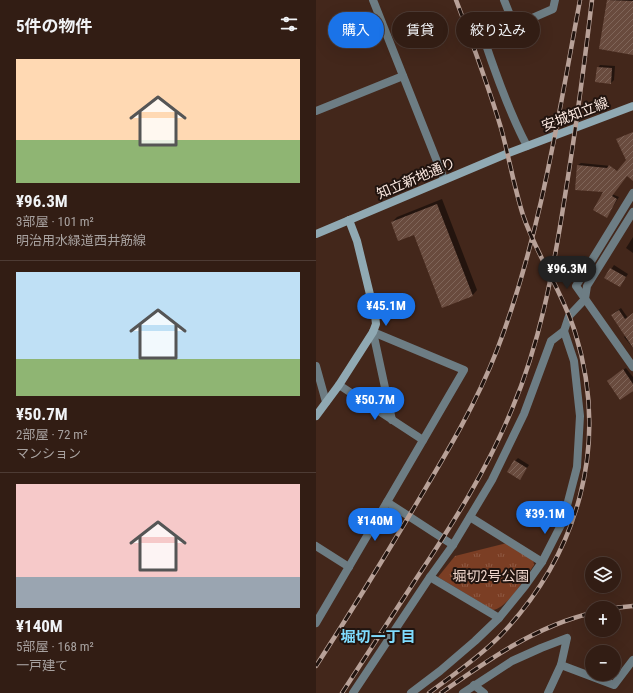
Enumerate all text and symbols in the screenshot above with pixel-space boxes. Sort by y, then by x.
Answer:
chip: 購入 [328,12,384,48]
chip: 賃貸 [392,12,448,48]
chip: 絞り込み [456,12,540,48]
icon: filters [278,13,300,35]
text: 5件の物件 [16,16,93,36]
icon: home [122,85,194,157]
street label: 安城知立線 [539,94,611,134]
street label: 知立新地通り [374,154,458,202]
text: ¥96.3M [16,191,68,211]
text: 3部屋 · 101 m² [16,214,94,229]
text: 明治用水緑道西井筋線 [16,233,146,248]
pin: ¥96.3M [534,256,600,290]
text: ¥96.3M [547,261,587,276]
pin: ¥45.1M [353,293,419,327]
icon: home [122,298,194,370]
text: ¥45.1M [366,298,406,313]
pin: ¥50.7M [342,387,408,421]
text: ¥50.7M [355,392,395,407]
text: ¥50.7M [16,404,68,424]
text: 2部屋 · 72 m² [16,427,87,442]
text: マンション [16,446,81,461]
pin: ¥39.1M [512,501,578,535]
text: ¥39.1M [525,506,565,521]
pin: ¥140M [347,508,403,542]
icon: home [122,510,194,582]
text: ¥140M [357,513,393,528]
map controls [585,557,621,681]
button: layers [585,557,621,593]
park label: 堀切2号公園 [453,568,529,584]
button: + [585,601,621,637]
text: ¥140M [16,616,63,636]
district label: 堀切一丁目 [340,628,416,646]
text: 5部屋 · 168 m² [16,639,94,654]
button: − [585,645,621,681]
text: 一戸建て [16,658,68,673]

